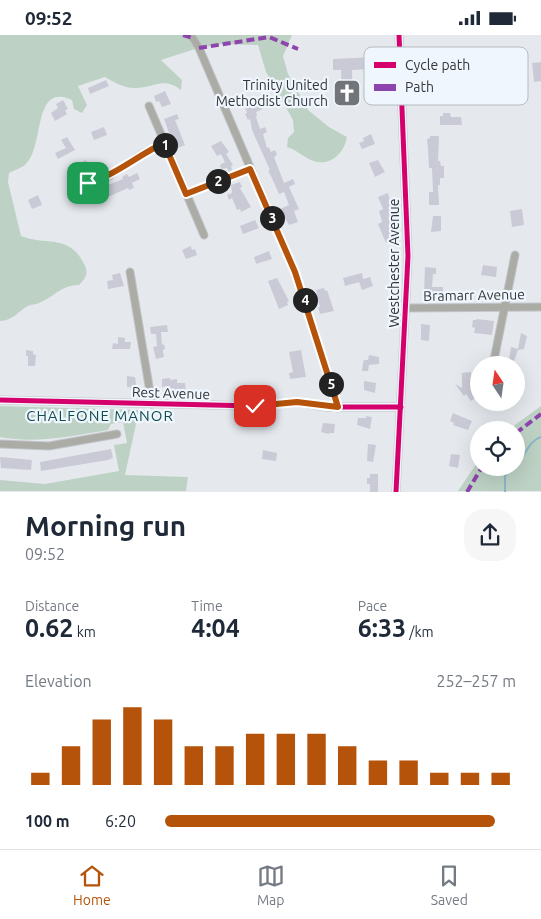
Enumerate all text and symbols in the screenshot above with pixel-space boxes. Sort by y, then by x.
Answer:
text: 09:52 [25,7,73,29]
legend [364,47,528,105]
text: Cycle path [405,57,470,73]
place label: Trinity United Methodist Church [216,77,328,109]
church icon: Trinity United Methodist Church [332,78,362,108]
text: Path [405,79,434,95]
pin: 1 [152,133,178,157]
text: 1 [162,137,169,153]
pin [67,162,109,204]
icon: arrive [74,169,102,197]
pin: 2 [206,169,230,193]
text: 2 [215,173,222,189]
street label: Westchester Avenue [386,198,402,328]
pin: 3 [260,205,284,231]
text: 3 [269,210,276,226]
street label: Bramarr Avenue [423,286,525,304]
pin: 4 [292,287,318,313]
text: 4 [302,292,309,308]
north arrow [470,356,525,411]
map controls [470,356,525,476]
pin: 5 [318,371,344,397]
text: 5 [328,376,335,392]
street label: Rest Avenue [132,384,210,402]
pin [234,385,276,427]
icon: check [241,392,269,420]
district label: CHALFONE MANOR [26,407,174,424]
button: locate [470,421,525,476]
button: share [464,509,516,561]
text: Morning run [25,510,186,541]
text: 09:52 [25,545,65,563]
text: Distance [25,598,79,614]
text: Time [191,598,223,614]
text: Pace [358,598,387,614]
text: 0.62 [25,614,73,642]
text: 4:04 [191,614,240,642]
text: 6:33 [358,614,406,642]
text: km [73,624,96,640]
text: /km [406,624,434,640]
text: Elevation [25,672,92,690]
text: 252–257 m [436,672,516,690]
text: 100 m [25,812,70,830]
text: 6:20 [105,812,136,830]
tab: Home [73,862,111,908]
tab: Map [257,862,285,908]
tab: Saved [431,862,468,908]

